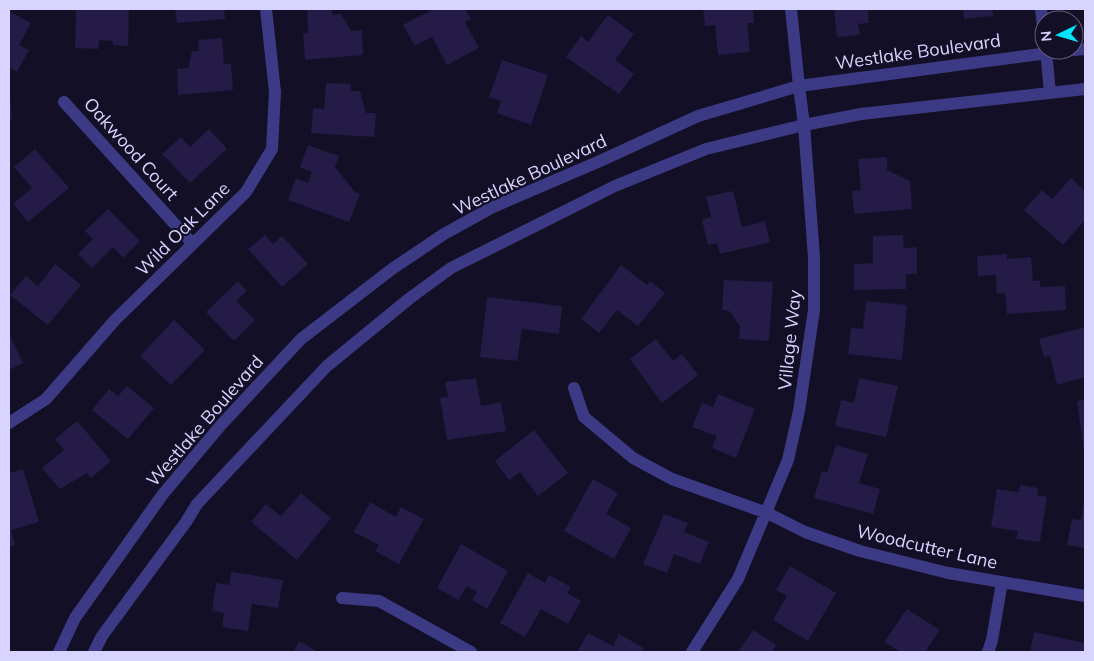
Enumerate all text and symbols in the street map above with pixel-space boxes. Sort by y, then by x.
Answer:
north arrow [1034,10,1084,60]
street label: Westlake Boulevard [834,29,1002,74]
text: N [1037,30,1055,42]
street label: Oakwood Court [79,92,184,205]
street label: Westlake Boulevard [449,129,610,220]
street label: Wild Oak Lane [131,177,235,281]
street label: Village Way [773,288,806,391]
street label: Westlake Boulevard [141,350,268,491]
street label: Woodcutter Lane [854,519,1000,574]

